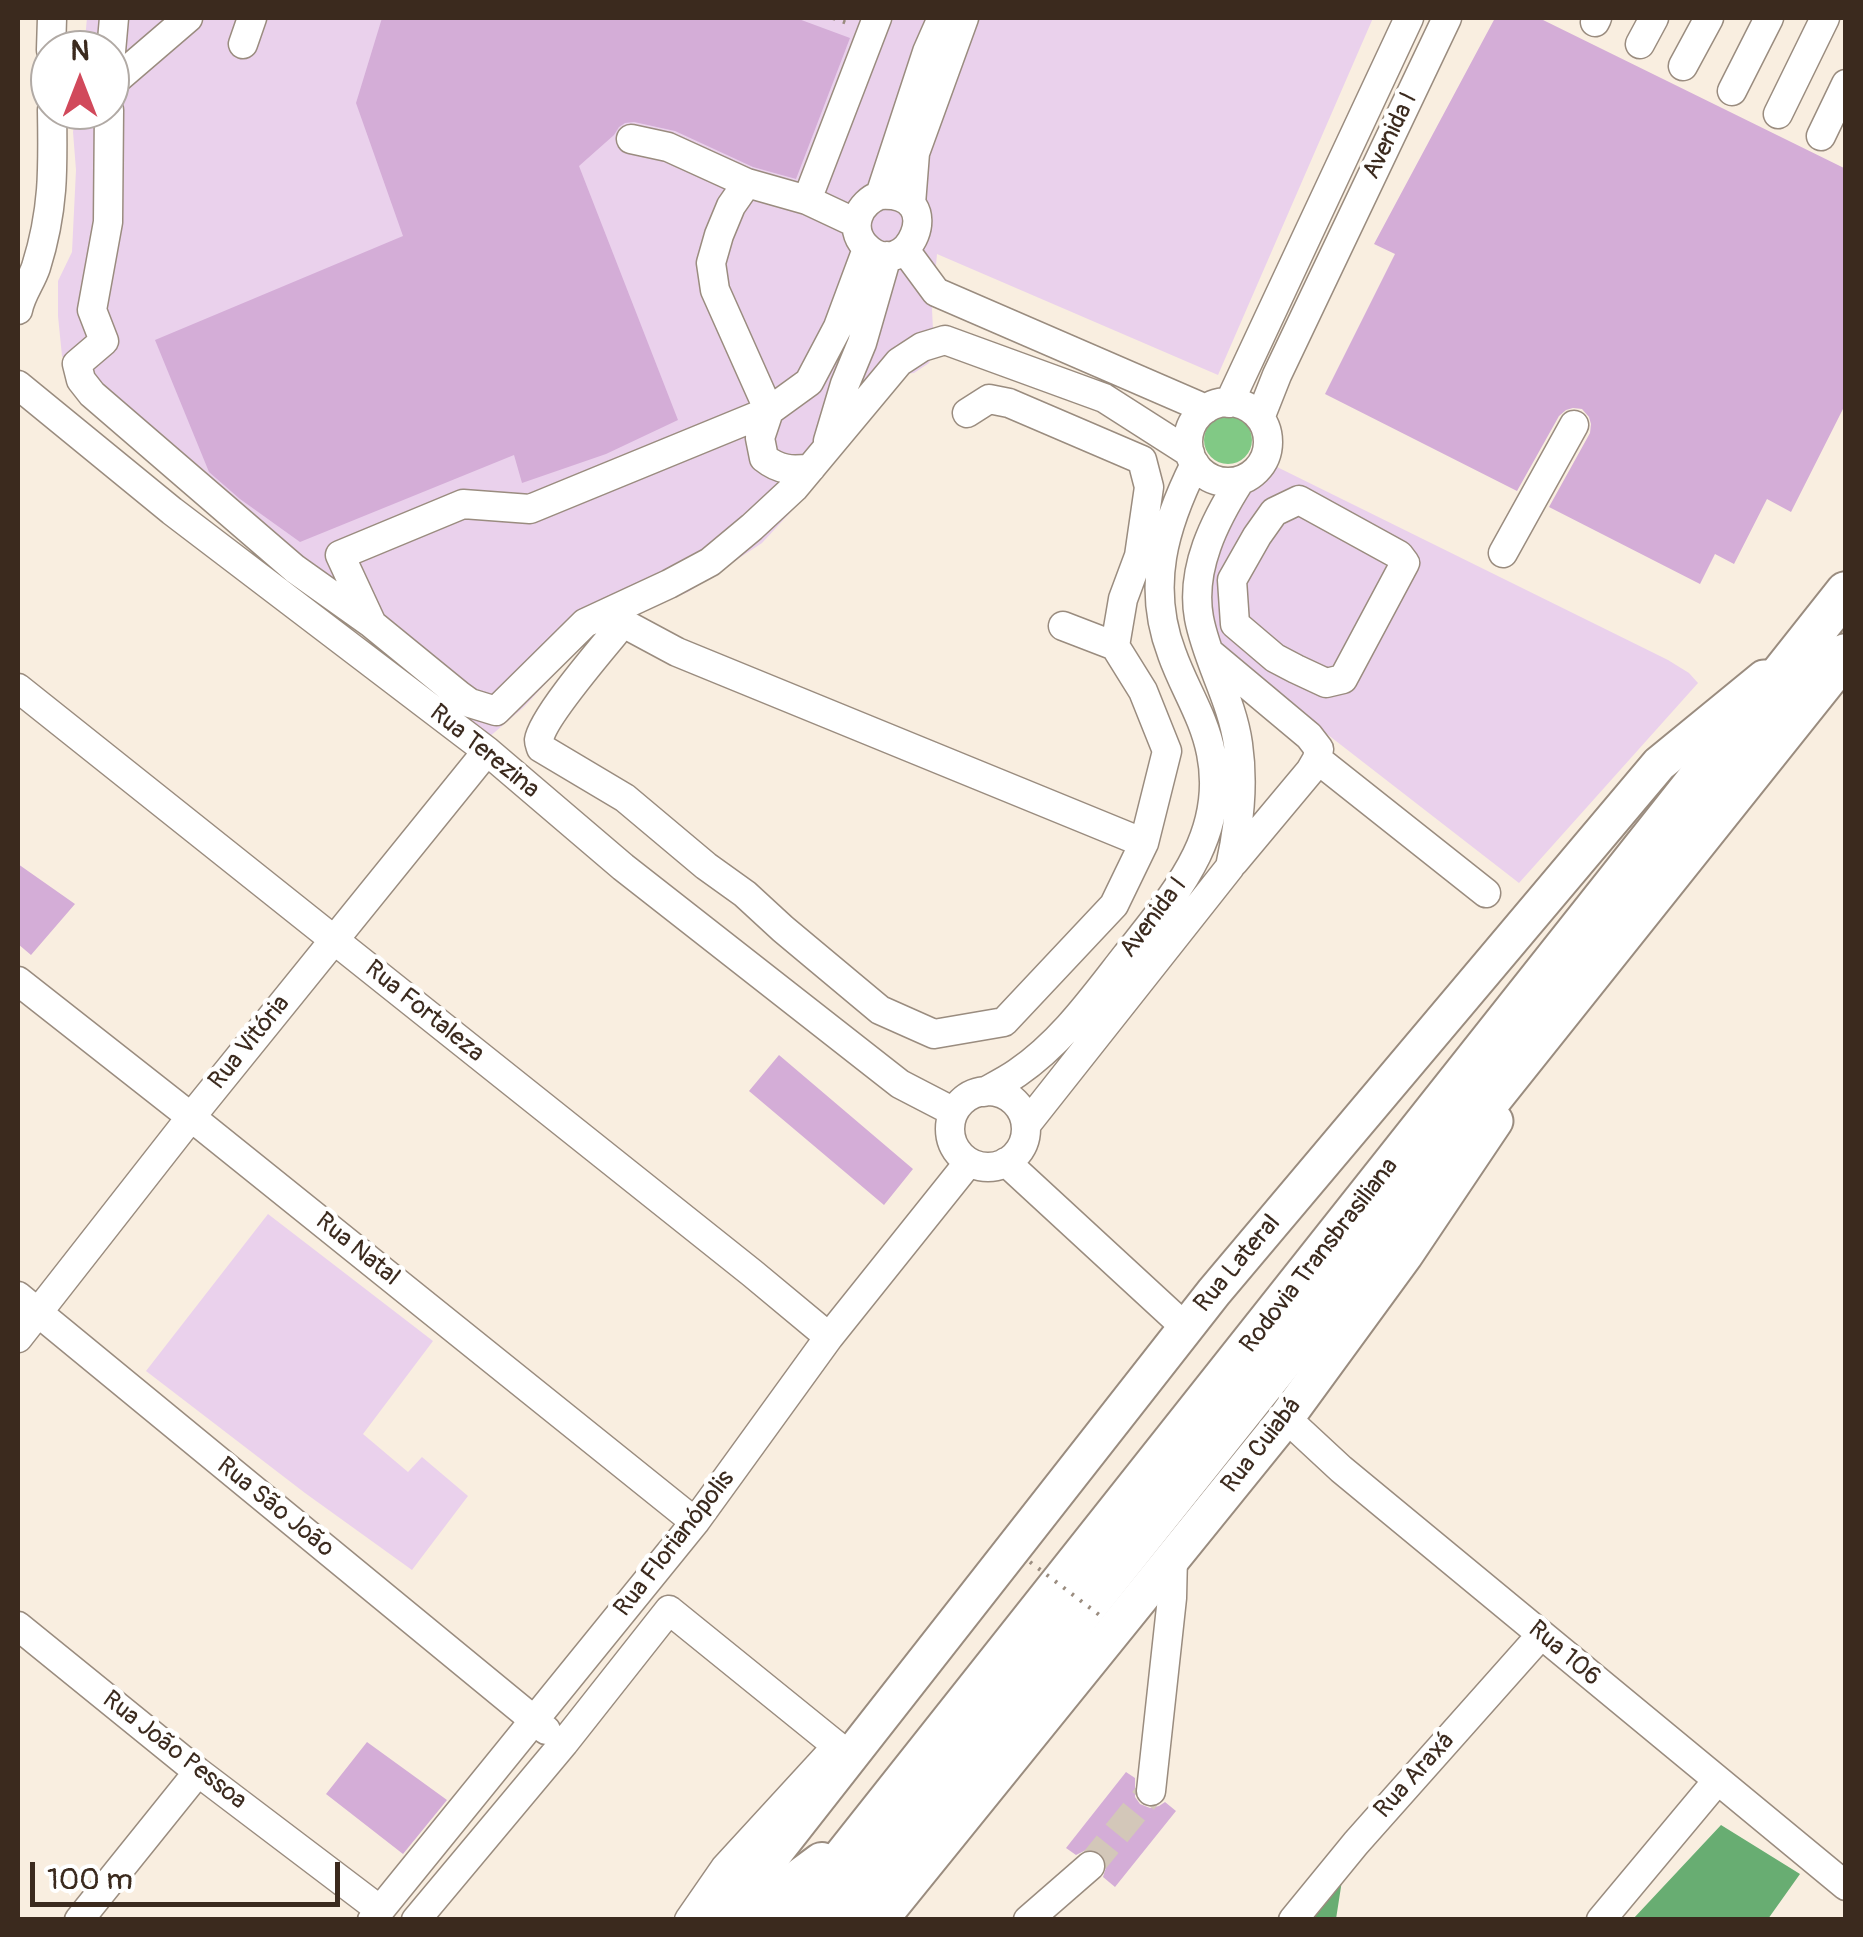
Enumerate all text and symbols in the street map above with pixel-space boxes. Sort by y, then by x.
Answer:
north arrow [30,30,130,130]
text: N [71,34,89,69]
street label: Avenida I [1357,88,1425,184]
street label: Rua Terezina [423,699,545,805]
street label: Avenida I [1114,872,1194,964]
street label: Rua Fortaleza [358,955,490,1069]
street label: Rua Vitória [203,990,297,1096]
street label: Rodovia Transbrasiliana [1235,1153,1405,1359]
street label: Rua Natal [309,1207,405,1293]
street label: Rua Lateral [1189,1209,1287,1319]
street label: Rua Cuiabá [1216,1393,1308,1499]
street label: Rua São João [210,1452,340,1564]
street label: Rua Florianópolis [609,1465,741,1623]
street label: Rua 106 [1522,1615,1606,1693]
street label: Rua João Pessoa [96,1685,252,1817]
street label: Rua Araxá [1369,1727,1461,1825]
scale bar [35,1842,345,1904]
text: 100 m [47,1861,133,1898]

